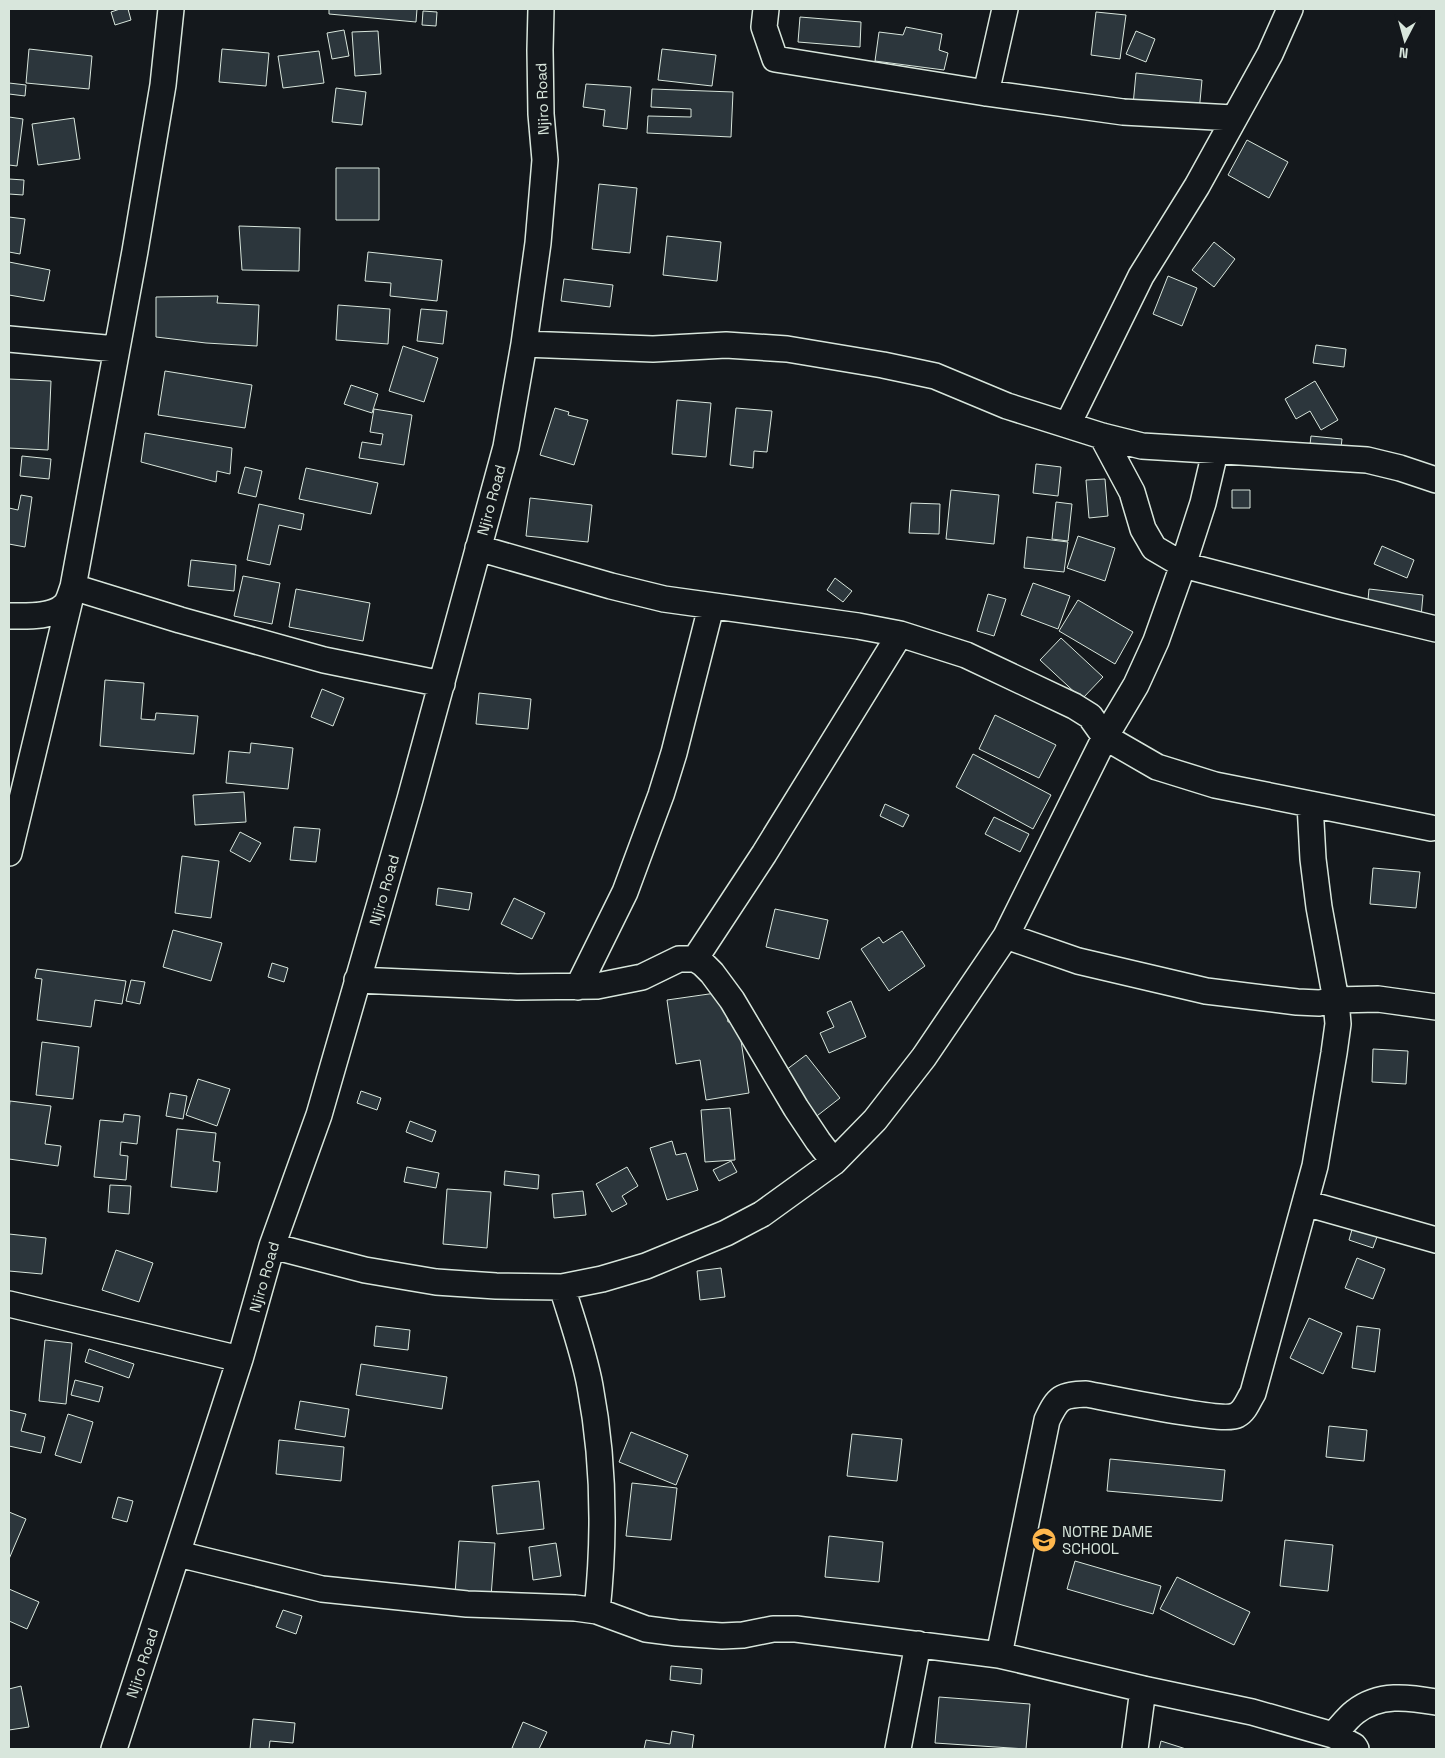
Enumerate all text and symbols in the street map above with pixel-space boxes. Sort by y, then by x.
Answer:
north arrow [1380,15,1430,65]
text: N [1398,43,1409,62]
street label: Njiro Road [531,62,553,136]
street label: Njiro Road [472,462,510,538]
street label: Njiro Road [365,852,403,928]
street label: Njiro Road [245,1239,283,1315]
place label: NOTRE DAME SCHOOL [1062,1522,1153,1558]
school or university icon: NOTRE DAME SCHOOL [1031,1527,1057,1553]
street label: Njiro Road [122,1626,162,1700]

